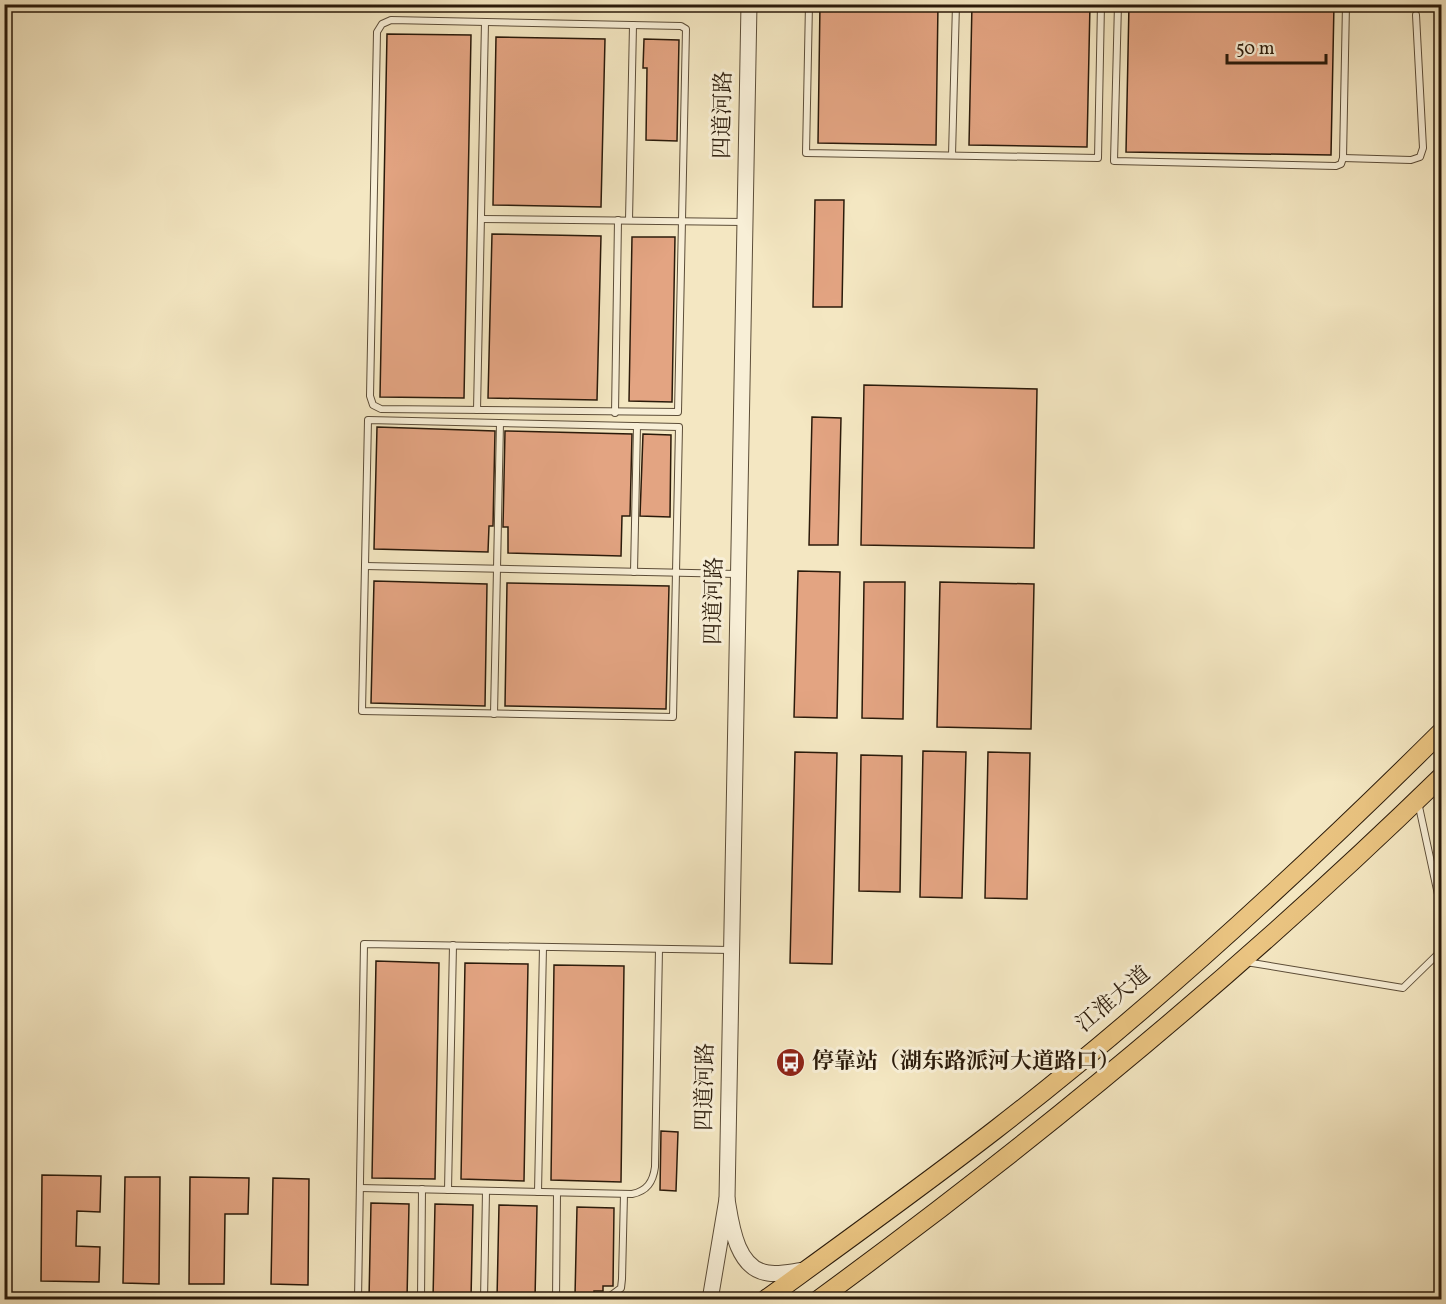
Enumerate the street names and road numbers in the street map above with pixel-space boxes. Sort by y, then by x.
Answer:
street label: 四道河路 [708,71,740,159]
street label: 四道河路 [699,557,731,645]
street label: 江淮大道 [1070,960,1158,1040]
street label: 四道河路 [690,1043,722,1131]

